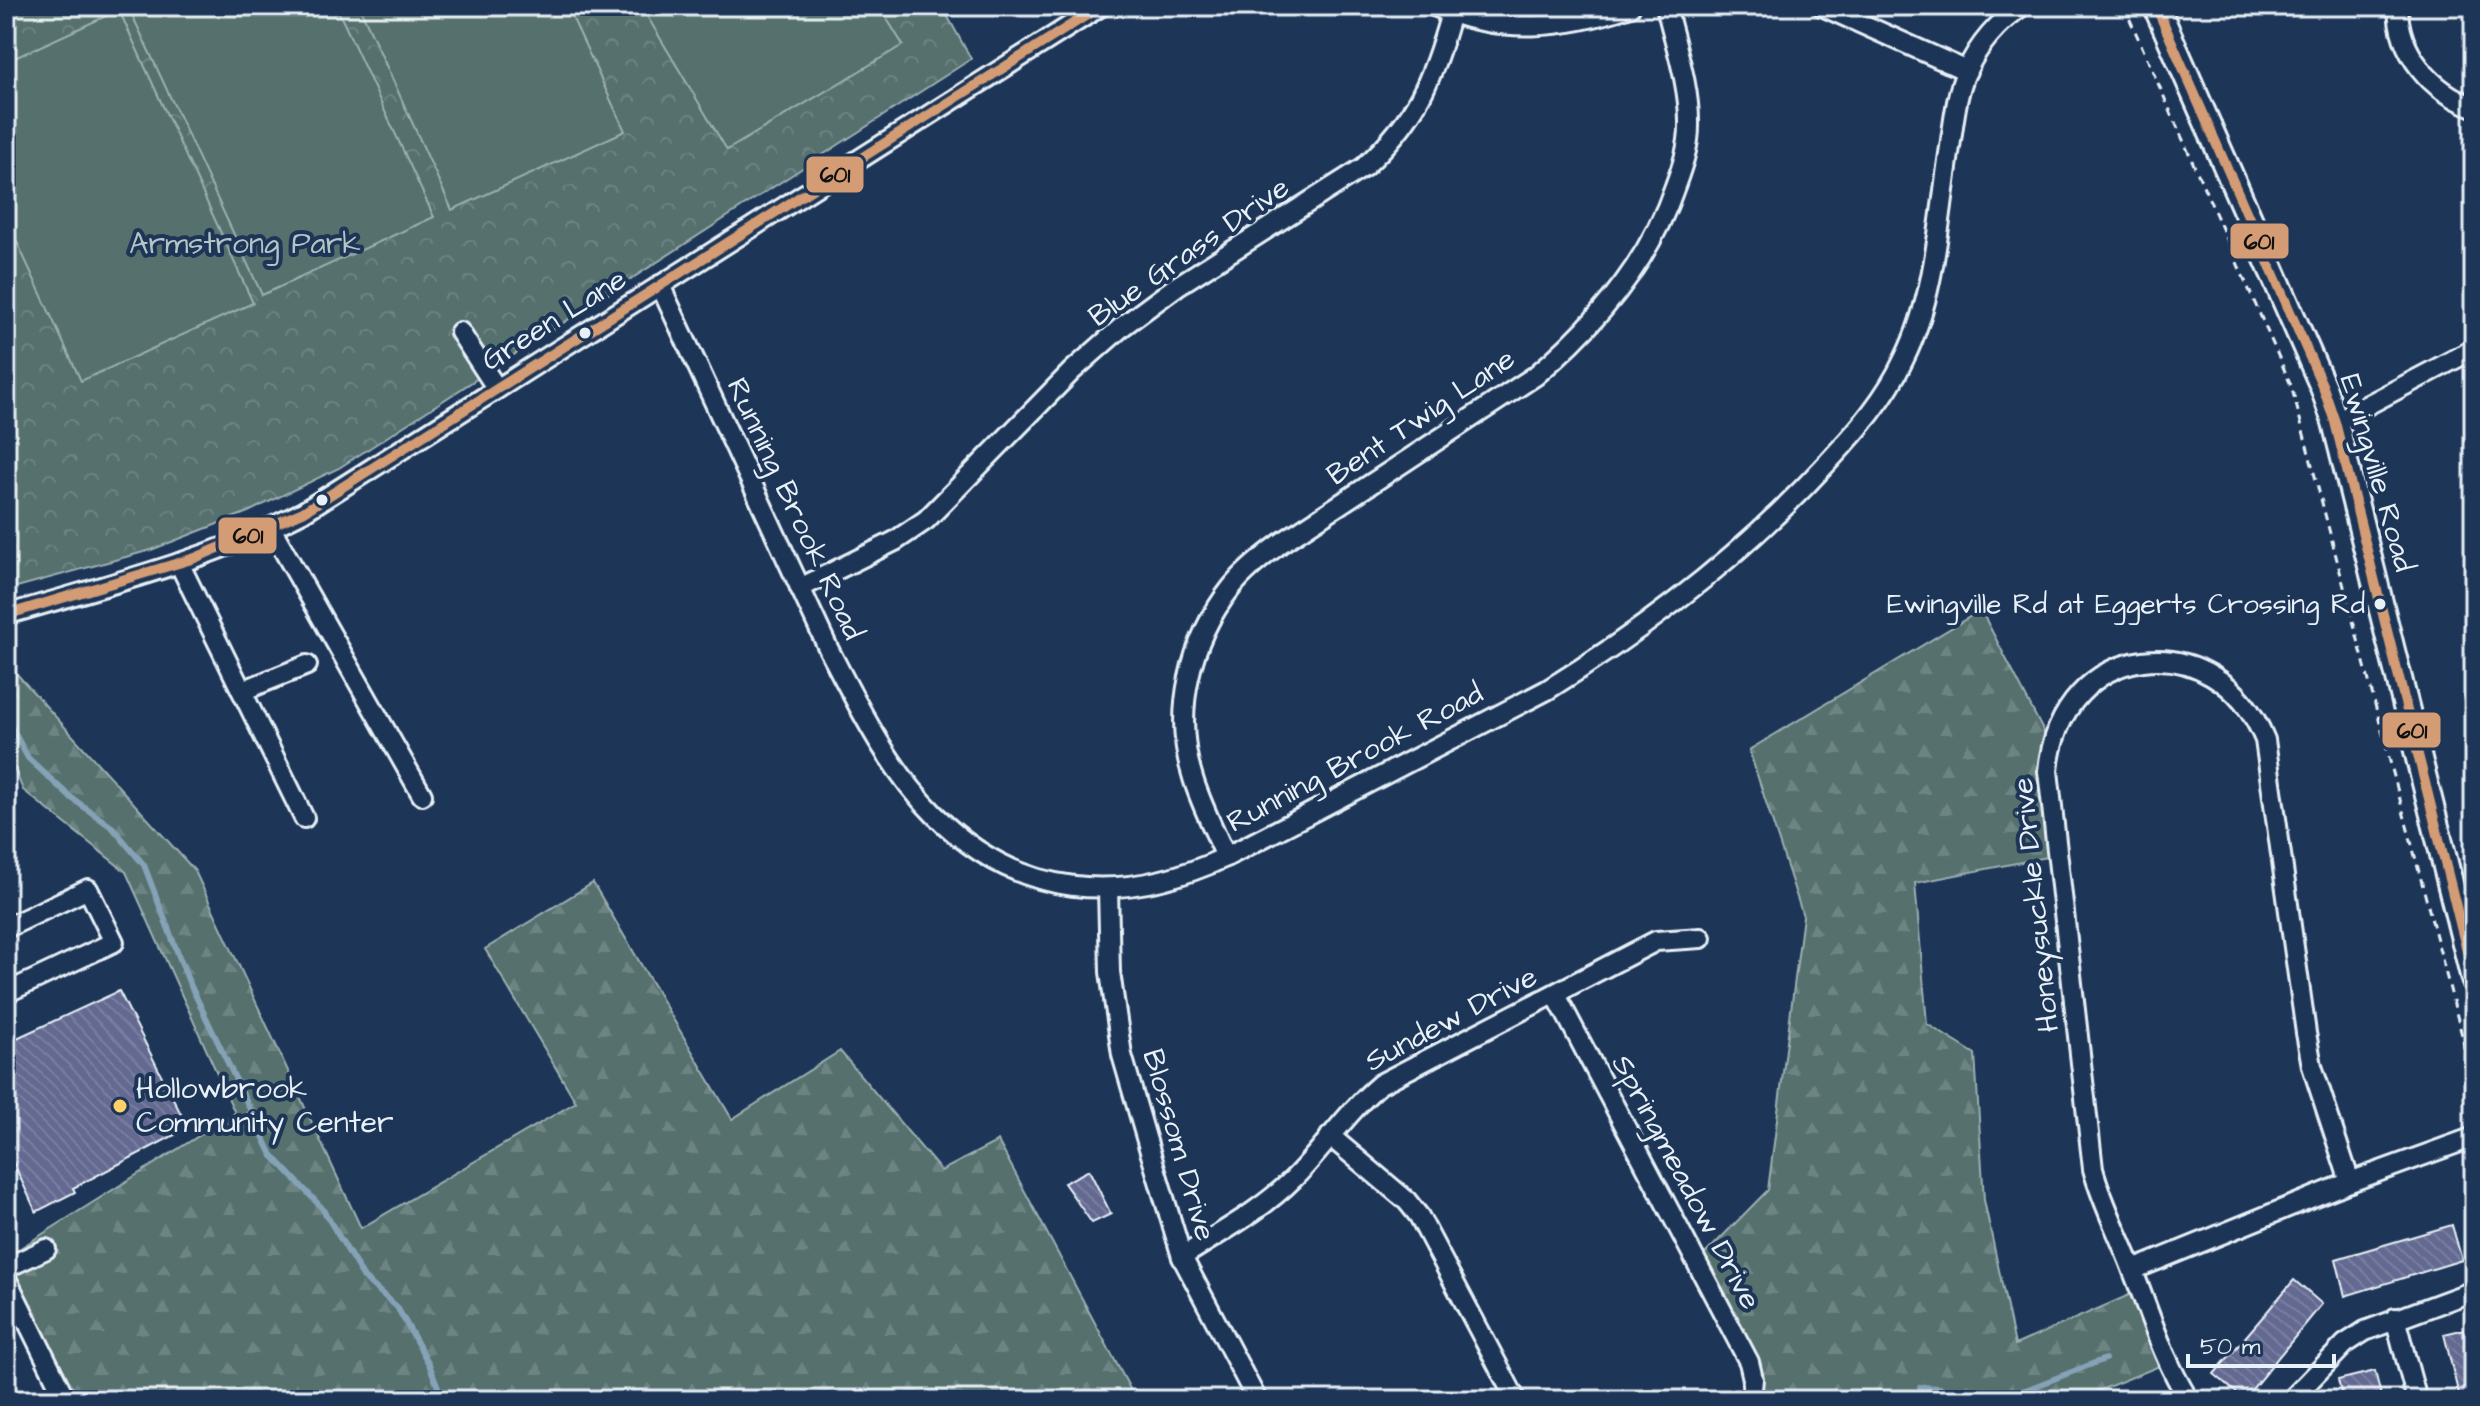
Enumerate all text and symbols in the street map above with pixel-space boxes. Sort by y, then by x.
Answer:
line badge: 601 [805,155,865,194]
text: 601 [820,160,850,191]
street label: Blue Grass Drive [1080,167,1298,337]
line badge: 601 [2229,222,2290,260]
park label: Armstrong Park [129,223,361,266]
text: 601 [2244,227,2274,258]
street label: Green Lane [473,259,635,381]
unlabelled marker [577,325,593,341]
street label: Bent Twig Lane [1319,338,1524,496]
street label: Ewingville Road [2328,369,2425,577]
street label: Running Brook Road [715,371,874,647]
unlabelled marker [314,492,330,508]
line badge: 601 [217,516,278,555]
text: 601 [233,521,263,552]
place label: Ewingville Rd at Eggerts Crossing Rd [1887,585,2365,625]
marker: Ewingville Rd at Eggerts Crossing Rd [2372,596,2388,612]
street label: Running Brook Road [1219,673,1491,844]
line badge: 601 [2381,711,2442,749]
text: 601 [2397,716,2427,747]
street label: Honeysuckle Drive [2002,776,2071,1034]
street label: Sundew Drive [1357,956,1545,1082]
street label: Blossom Drive [1132,1044,1226,1246]
street label: Springmeadow Drive [1600,1047,1771,1317]
place label: Hollowbrook Community Center [136,1068,394,1145]
marker: Hollowbrook Community Center [111,1097,129,1115]
scale bar [2188,1318,2334,1368]
text: 50 m [2200,1330,2261,1364]

